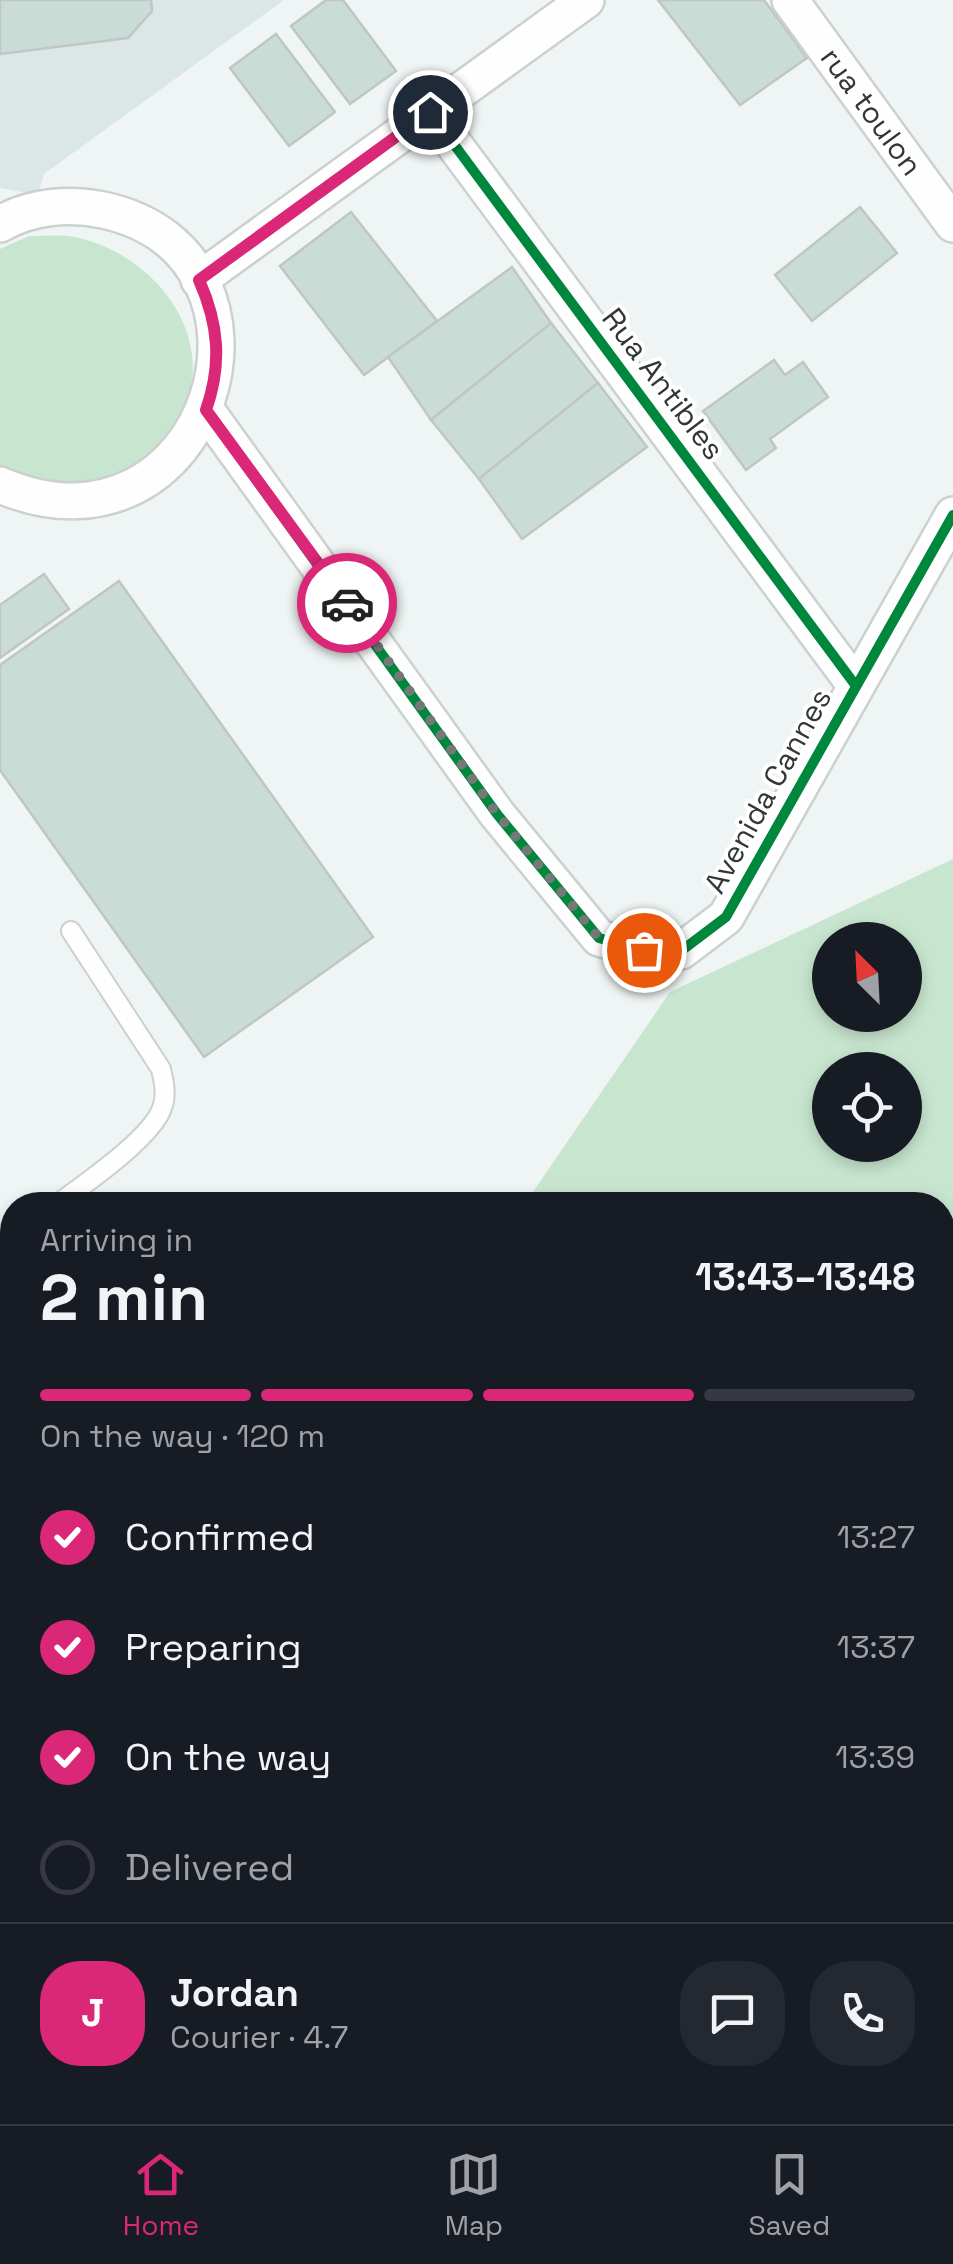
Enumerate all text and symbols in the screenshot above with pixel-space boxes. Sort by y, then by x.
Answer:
street label: rua toulon [812,40,931,183]
pin [388,70,473,155]
icon: home [403,85,458,140]
street label: Rua Antibles [594,300,733,467]
courier [297,553,397,653]
icon: car [320,576,375,631]
street label: Avenida Cannes [695,681,840,900]
pin [602,908,687,993]
north arrow [812,922,922,1032]
map controls [812,922,922,1162]
icon: bag [617,923,672,978]
button: locate [812,1052,922,1162]
text: Arriving in [40,1220,193,1260]
text: 13:43–13:48 [695,1253,915,1301]
text: 2 min [40,1256,208,1339]
text: On the way · 120 m [40,1416,325,1456]
icon: check [40,1510,95,1565]
text: Confirmed [125,1513,315,1561]
text: 13:27 [837,1517,915,1557]
icon: check [40,1620,95,1675]
text: Preparing [125,1623,302,1671]
text: 13:37 [837,1627,915,1667]
icon: check [40,1730,95,1785]
text: On the way [125,1733,331,1781]
text: 13:39 [835,1737,915,1777]
text: Delivered [125,1843,294,1891]
button: chat [680,1961,785,2066]
button: phone [810,1961,915,2066]
text: Jordan [170,1969,299,2017]
text: J [81,1989,104,2037]
text: Courier · 4.7 [170,2017,348,2057]
tab: Home [123,2147,199,2243]
tab: Map [445,2147,503,2243]
tab: Saved [749,2147,830,2243]

